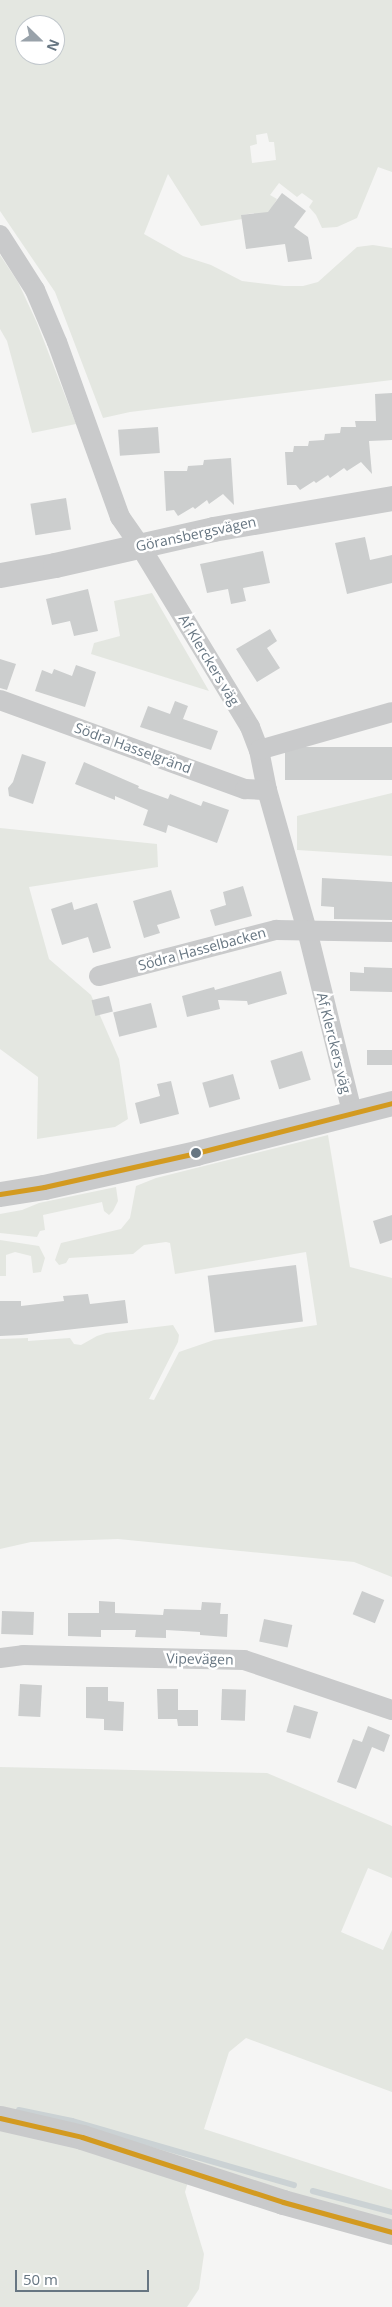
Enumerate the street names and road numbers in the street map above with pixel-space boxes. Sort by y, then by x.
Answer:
street label: Göransbergsvägen [134,513,258,555]
street label: Af Klerckers väg [175,611,243,709]
street label: Södra Hasselgränd [72,719,194,777]
street label: Södra Hasselbacken [136,924,268,974]
street label: Af Klerckers väg [313,991,355,1095]
street label: Vipevägen [166,1650,234,1668]

